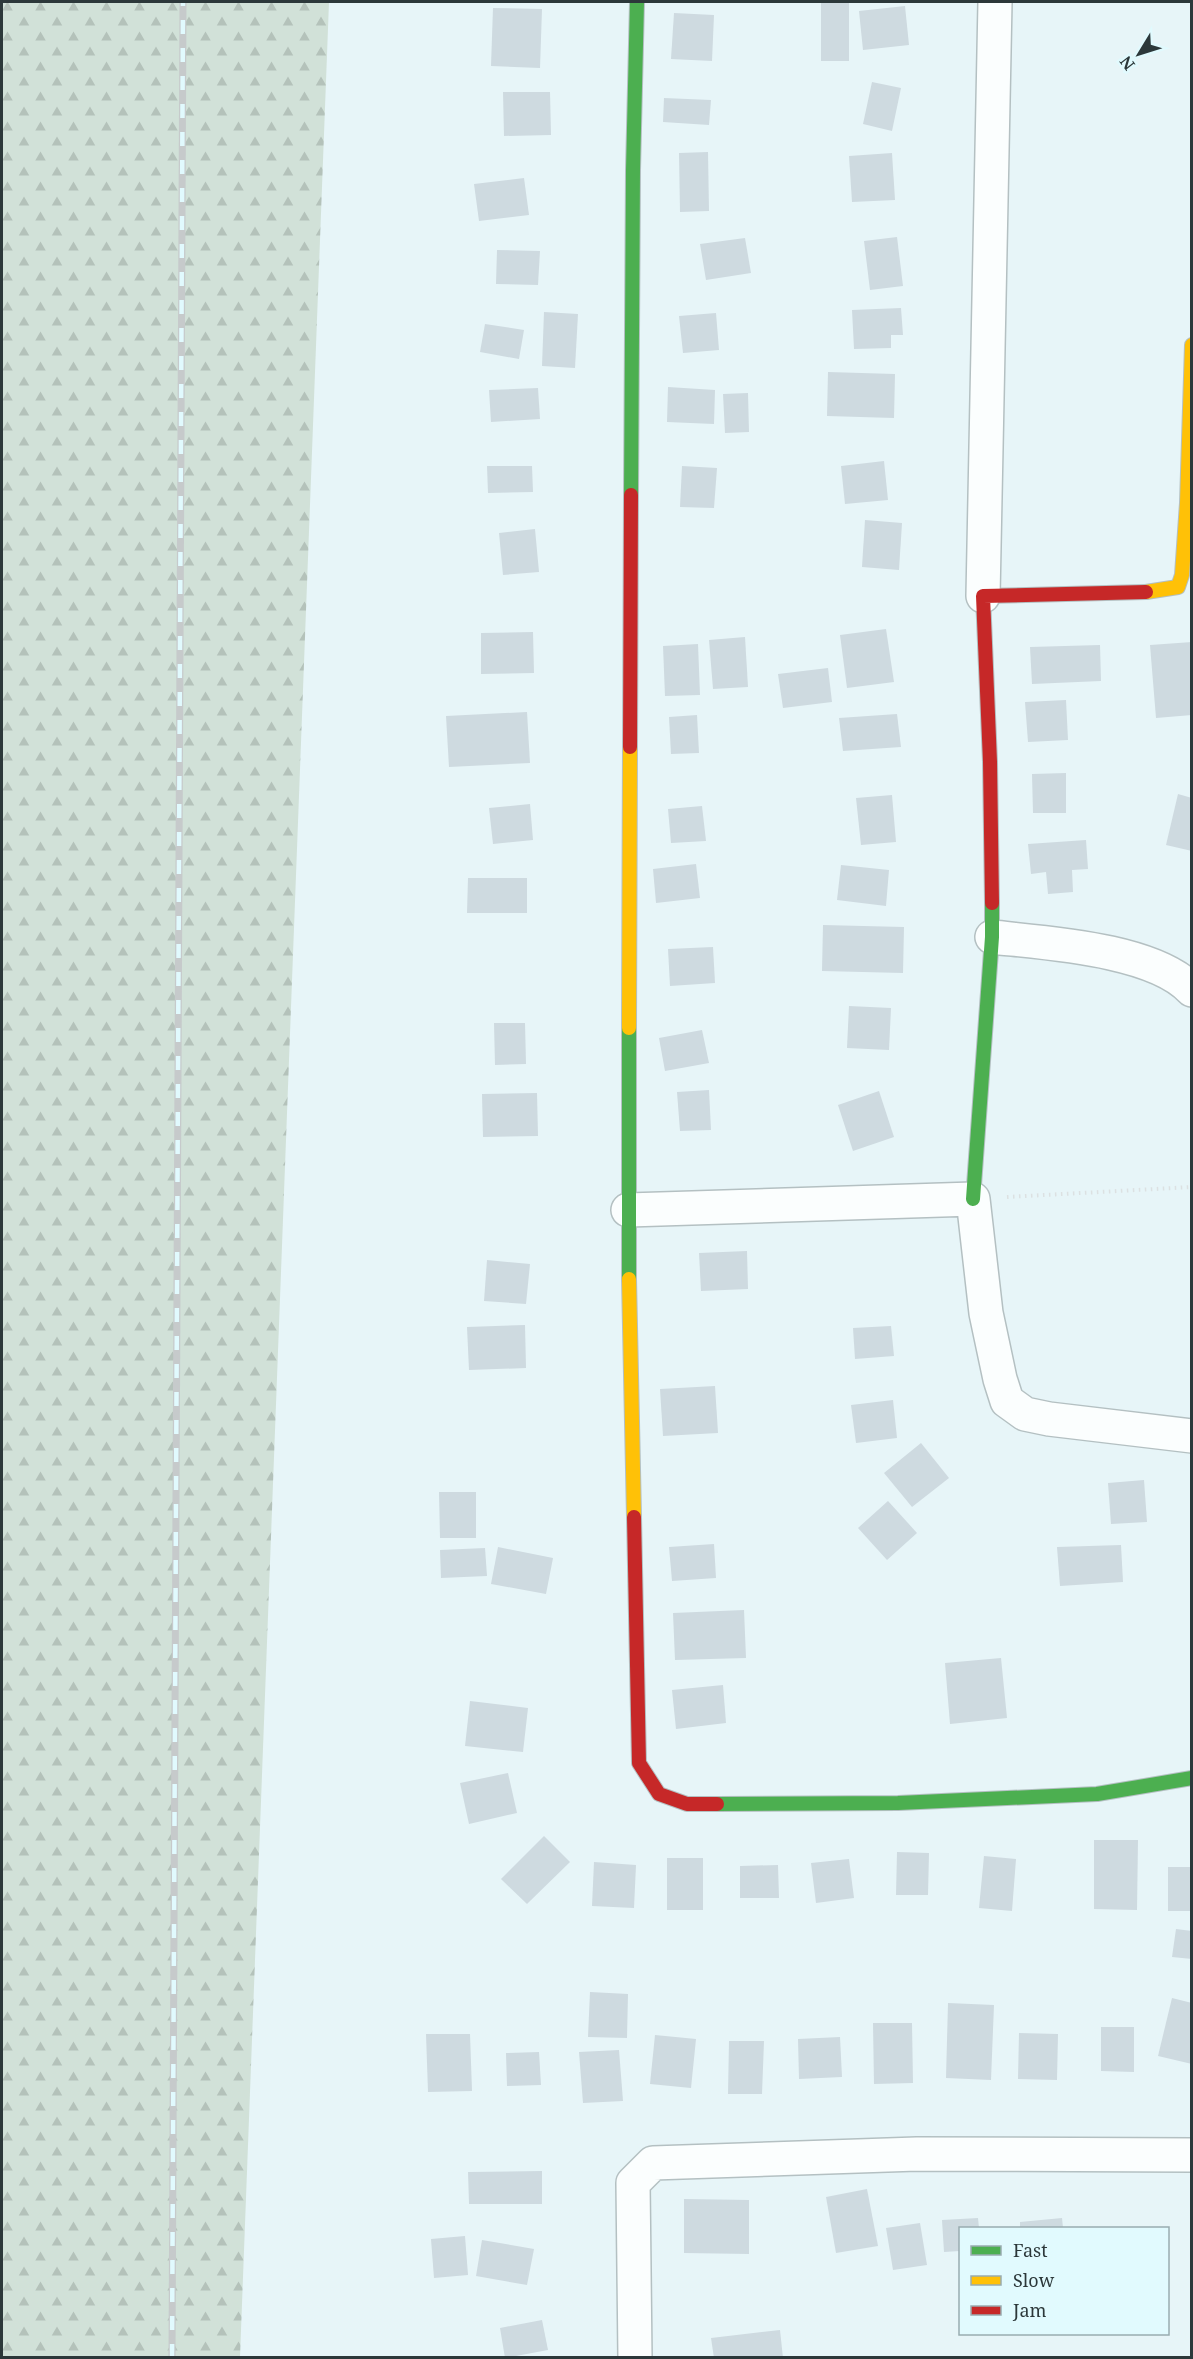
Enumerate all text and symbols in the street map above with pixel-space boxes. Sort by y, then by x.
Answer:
north arrow [1109,24,1169,84]
text: N [1114,51,1140,75]
legend [959,2227,1169,2335]
text: Fast [1013,2238,1048,2262]
text: Slow [1013,2268,1055,2292]
text: Jam [1012,2298,1047,2322]

